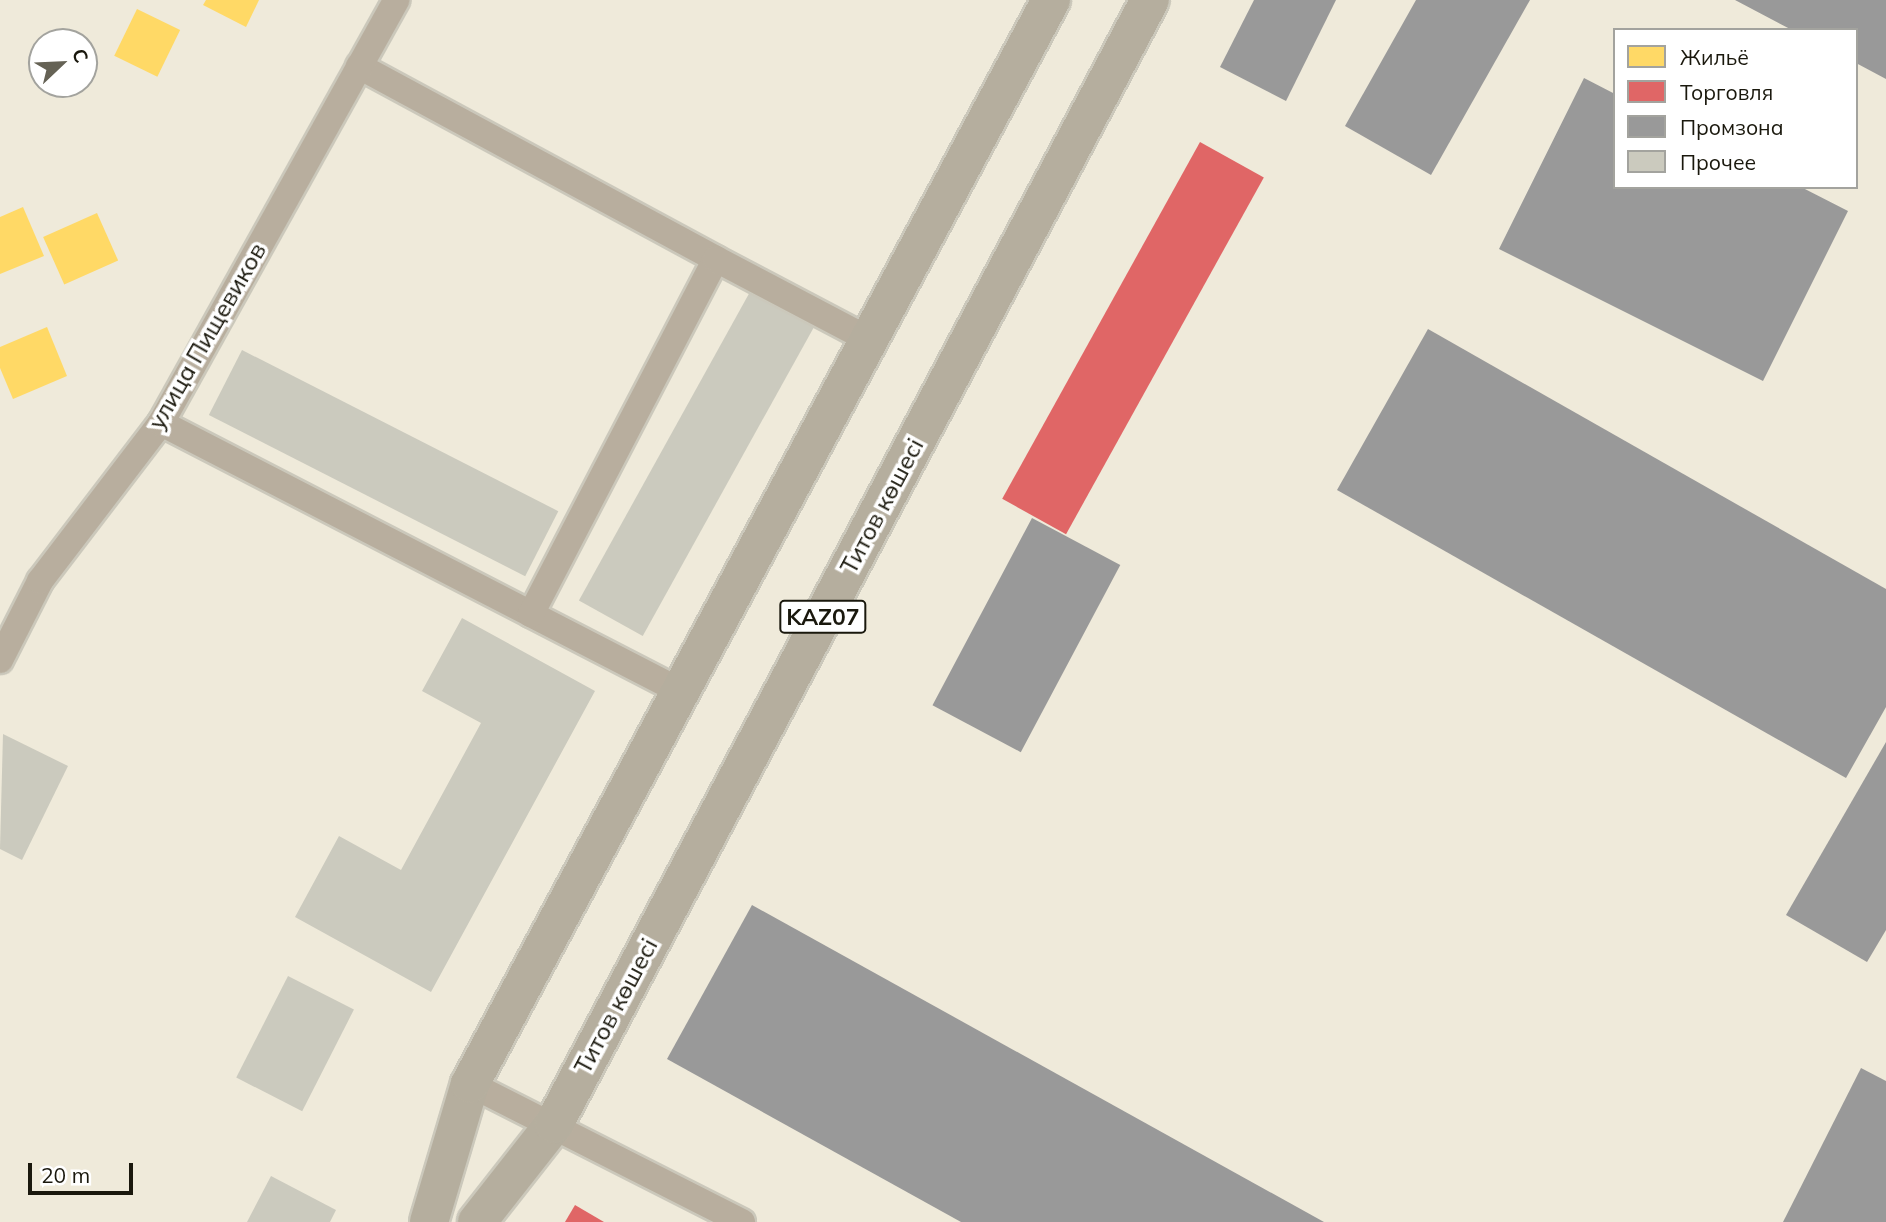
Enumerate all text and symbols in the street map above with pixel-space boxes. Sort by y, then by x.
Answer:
north arrow [28,28,98,98]
legend [1613,28,1858,189]
text: Жильё [1680,44,1749,70]
text: С [67,45,94,66]
text: Торговля [1680,79,1773,105]
text: Промзона [1680,114,1783,140]
text: Прочее [1680,149,1756,175]
street label: улица Пищевиков [142,238,272,434]
street label: Титов көшесі [834,433,930,579]
road number: KAZ07 [779,597,867,636]
street label: Титов көшесі [568,933,664,1079]
scale bar [32,1148,136,1192]
text: 20 m [41,1162,90,1188]

